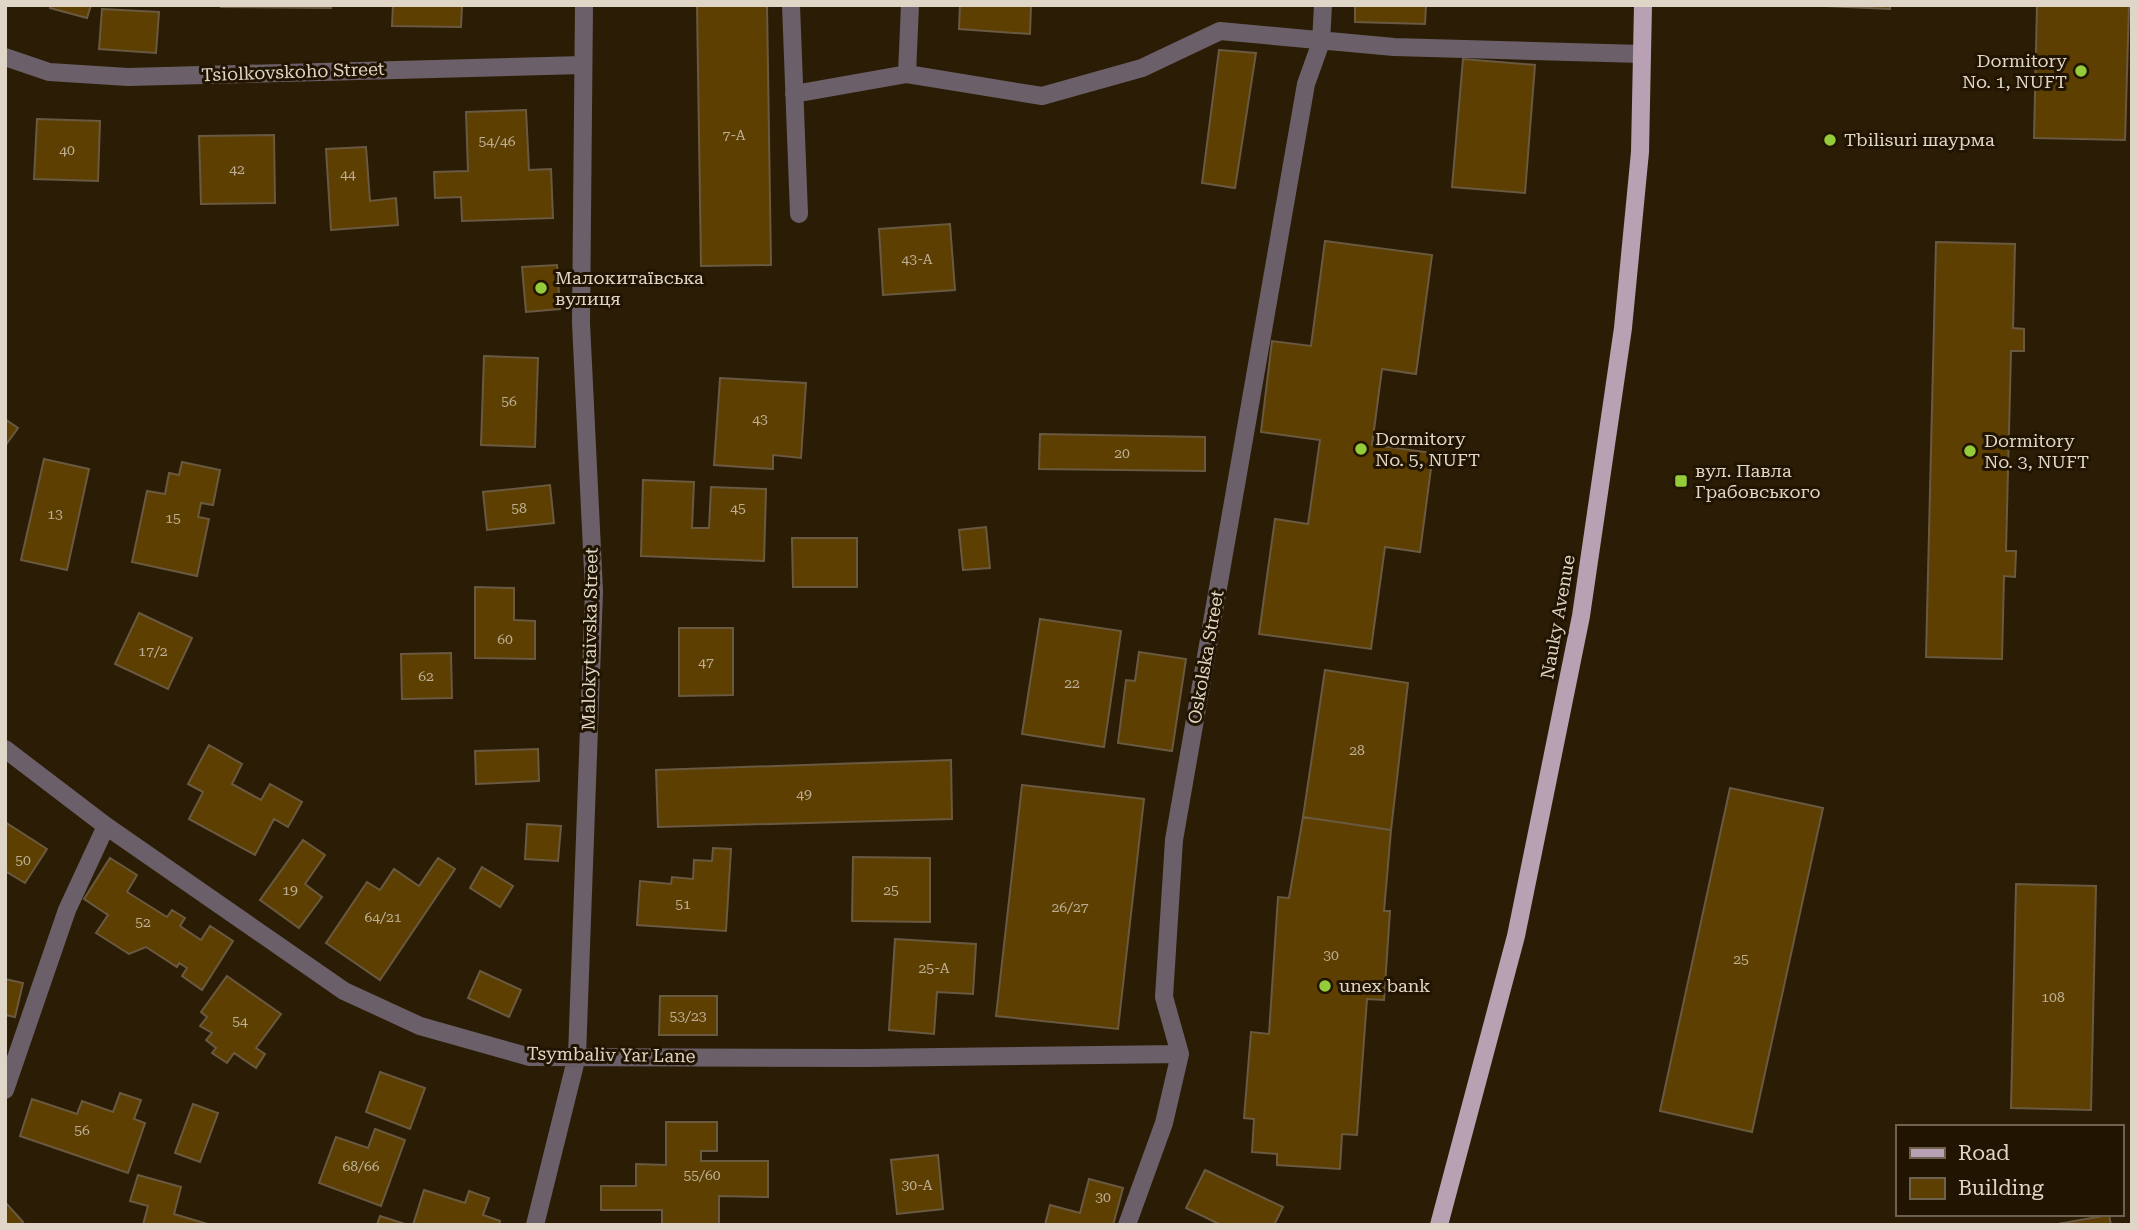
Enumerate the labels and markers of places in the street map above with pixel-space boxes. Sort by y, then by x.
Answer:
place label: Dormitory No. 1, NUFT [1962,50,2067,92]
marker: Dormitory No. 1, NUFT [2073,63,2089,79]
place label: Tbilisuri шаурма [1844,129,1995,150]
marker: Tbilisuri шаурма [1822,132,1838,148]
place label: Малокитаївська вулиця [555,267,704,309]
marker: Малокитаївська вулиця [533,280,549,296]
place label: Dormitory No. 5, NUFT [1375,428,1480,470]
place label: Dormitory No. 3, NUFT [1984,430,2089,472]
marker: Dormitory No. 5, NUFT [1353,441,1369,457]
marker: Dormitory No. 3, NUFT [1962,443,1978,459]
place label: вул. Павла Грабовського [1695,460,1821,502]
marker: вул. Павла Грабовського [1673,473,1689,489]
place label: unex bank [1339,975,1430,996]
marker: unex bank [1317,978,1333,994]

